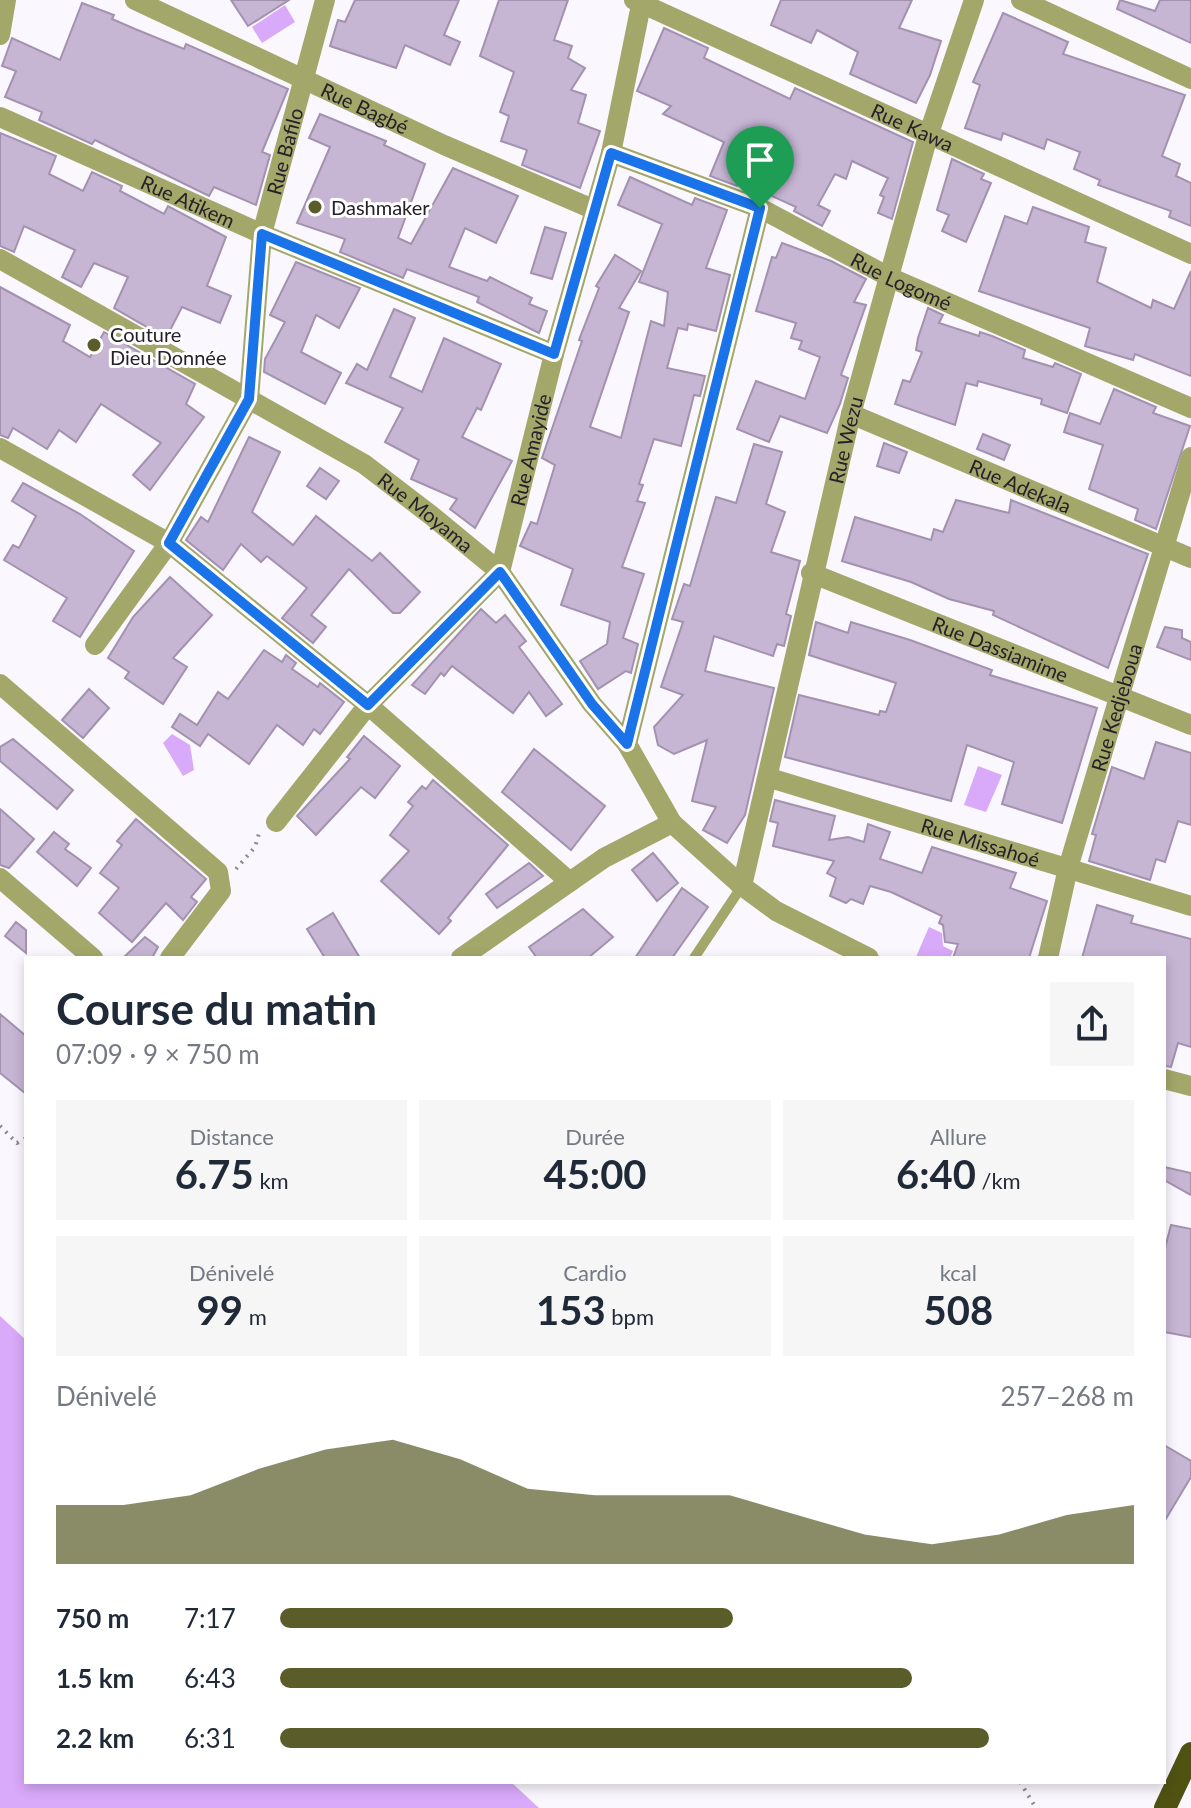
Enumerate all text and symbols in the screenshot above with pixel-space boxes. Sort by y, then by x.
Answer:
street label: Rue Bagbé [317,77,413,139]
street label: Rue Kawa [868,98,957,156]
street label: Rue Bafilo [261,105,307,197]
pin [726,126,794,208]
icon: arrive [738,138,782,182]
street label: Rue Atikem [137,170,239,232]
place label: Dashmaker [331,195,430,219]
marker: Dashmaker [306,198,324,216]
street label: Rue Logomé [847,247,955,315]
place label: Couture Dieu Donnée [110,322,227,369]
marker: Couture Dieu Donnée [85,336,103,354]
street label: Rue Amayide [505,391,556,509]
street label: Rue Wezu [823,393,867,486]
street label: Rue Adekala [966,454,1075,518]
street label: Rue Moyama [373,467,478,557]
street label: Rue Dassiamime [929,611,1072,687]
street label: Rue Kedjeboua [1086,640,1147,774]
street label: Rue Missahoé [918,813,1043,871]
text: Course du matin [56,982,377,1034]
button: share [1050,982,1134,1066]
text: 07:09 · 9 × 750 m [56,1038,260,1070]
text: Distance [189,1123,274,1150]
text: Durée [565,1123,625,1150]
text: Allure [930,1123,987,1150]
text: 6.75 [175,1150,254,1198]
text: 45:00 [543,1150,647,1198]
text: 6:40 [896,1150,976,1198]
text: km [254,1167,289,1194]
text: /km [976,1167,1021,1194]
text: Dénivelé [189,1259,274,1286]
text: Cardio [563,1259,627,1286]
text: kcal [940,1259,977,1286]
text: 99 [197,1286,243,1334]
text: 153 [536,1286,606,1334]
text: 508 [924,1286,993,1334]
text: m [243,1303,267,1330]
text: bpm [606,1303,654,1330]
text: Dénivelé [56,1380,157,1412]
text: 257–268 m [1000,1380,1134,1412]
text: 750 m [56,1602,129,1634]
text: 7:17 [184,1602,236,1634]
text: 1.5 km [56,1662,134,1694]
text: 6:43 [184,1662,236,1694]
text: 2.2 km [56,1722,134,1754]
text: 6:31 [184,1722,236,1754]

